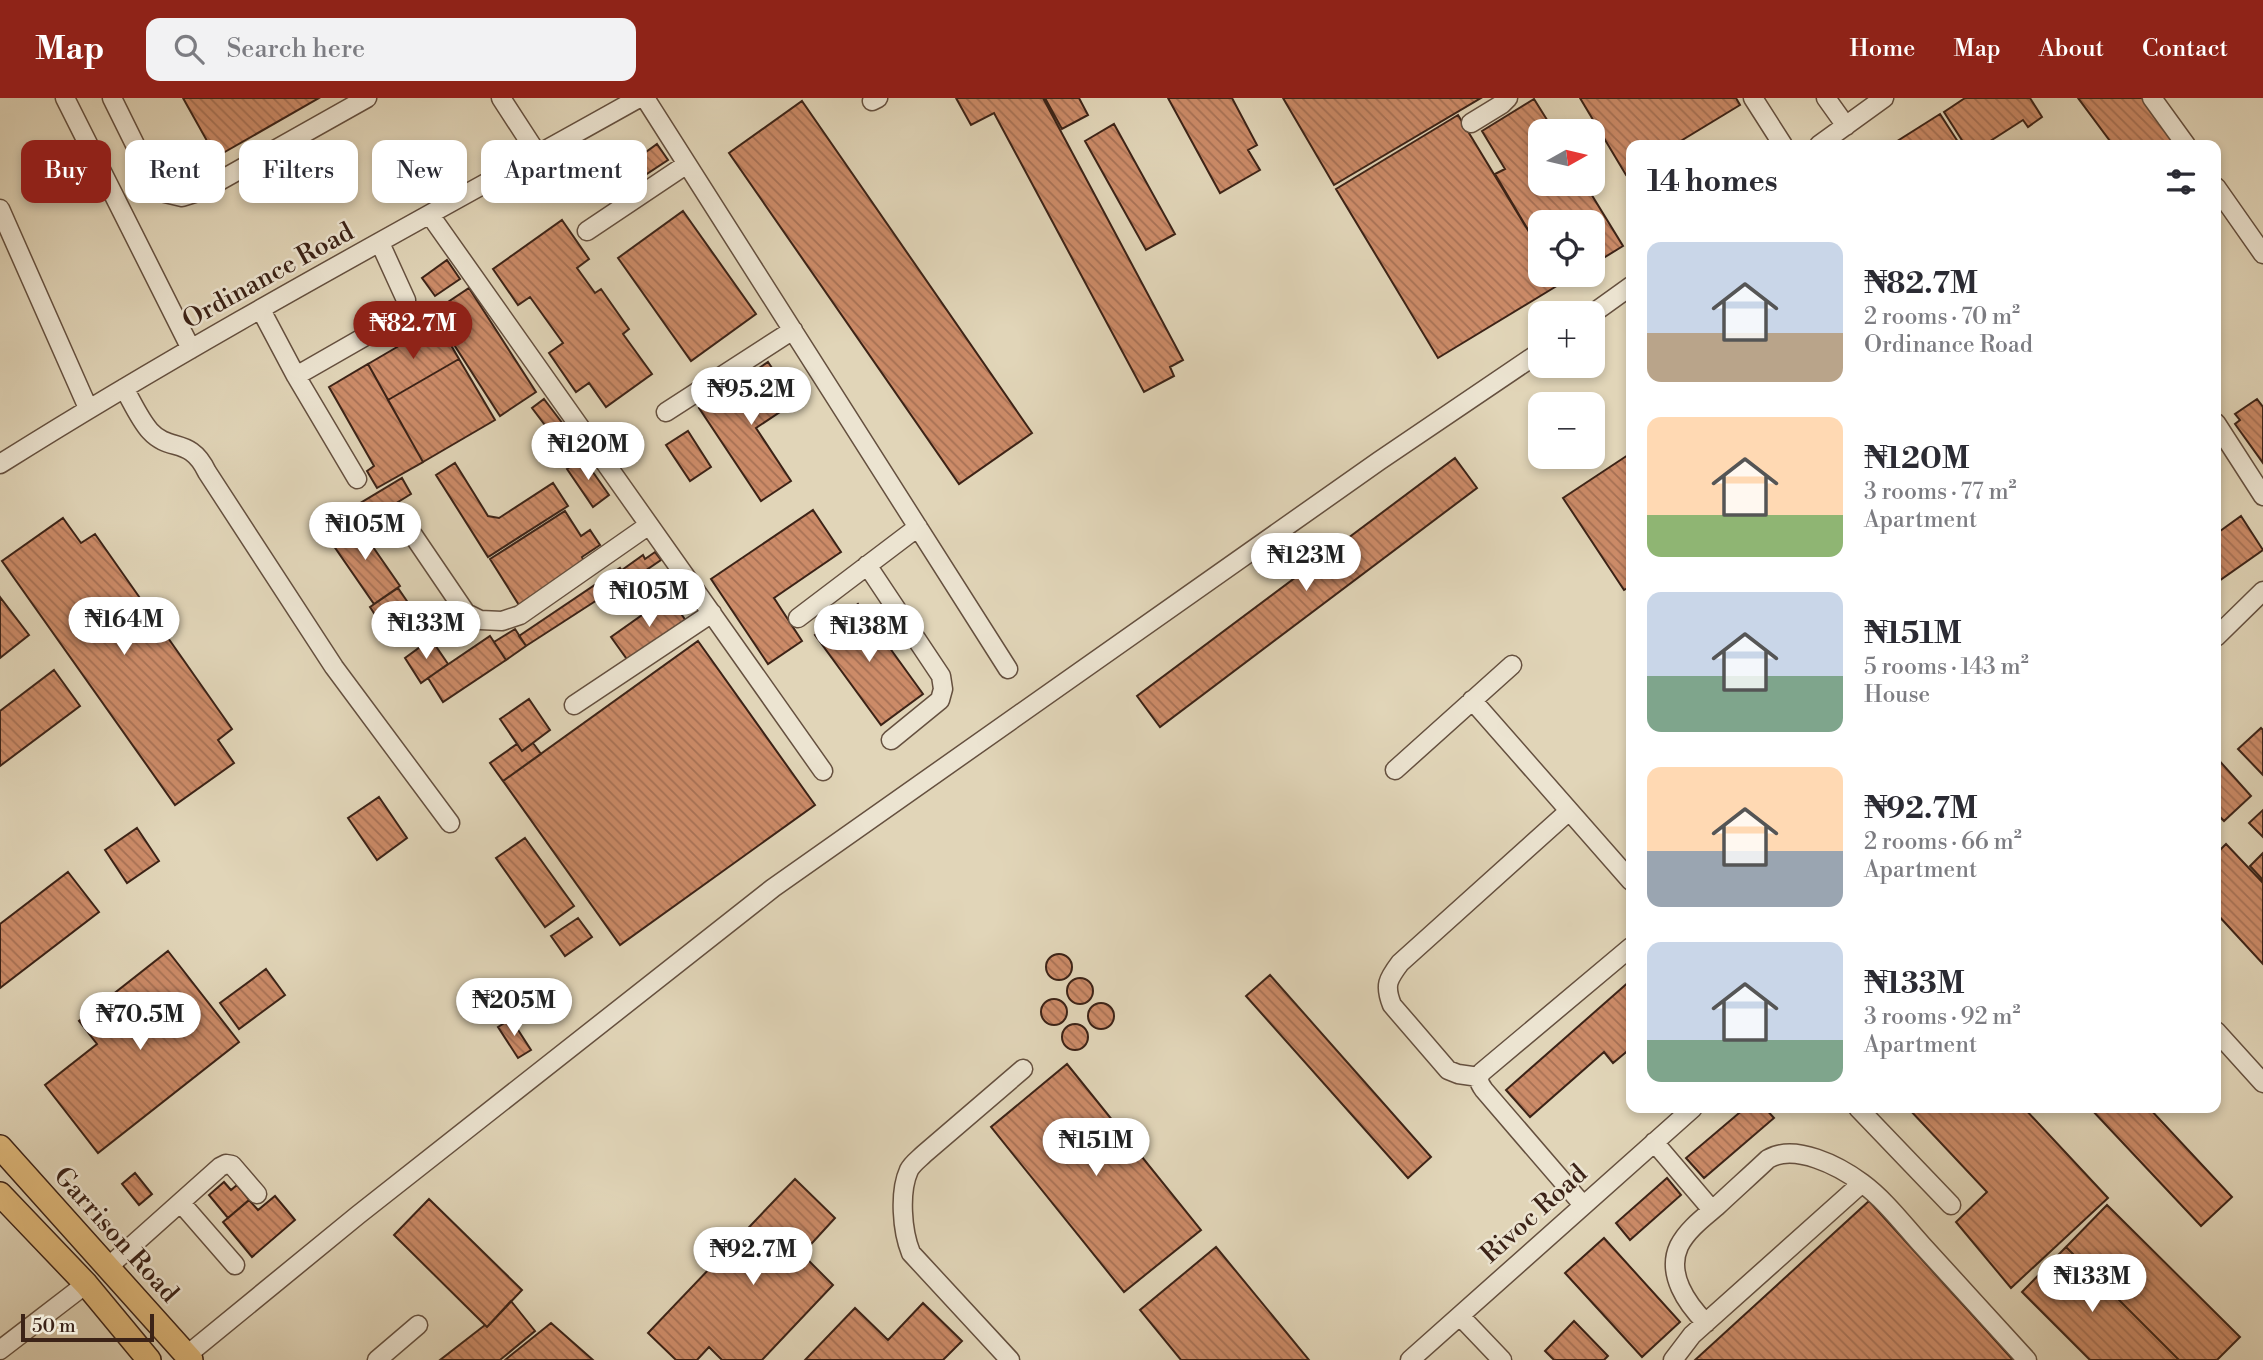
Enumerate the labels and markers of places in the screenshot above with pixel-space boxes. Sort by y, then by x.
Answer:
pin: ₦82.7M [356,302,470,361]
pin: ₦95.2M [694,368,808,427]
pin: ₦120M [539,422,637,482]
pin: ₦105M [316,503,414,562]
pin: ₦123M [1257,533,1355,593]
pin: ₦105M [600,570,698,629]
pin: ₦164M [75,598,173,657]
pin: ₦133M [377,602,475,661]
pin: ₦138M [820,604,918,664]
pin: ₦205M [465,978,563,1038]
pin: ₦70.5M [83,992,197,1052]
pin: ₦151M [1047,1118,1145,1178]
pin: ₦92.7M [696,1228,810,1287]
pin: ₦133M [2043,1254,2141,1314]

